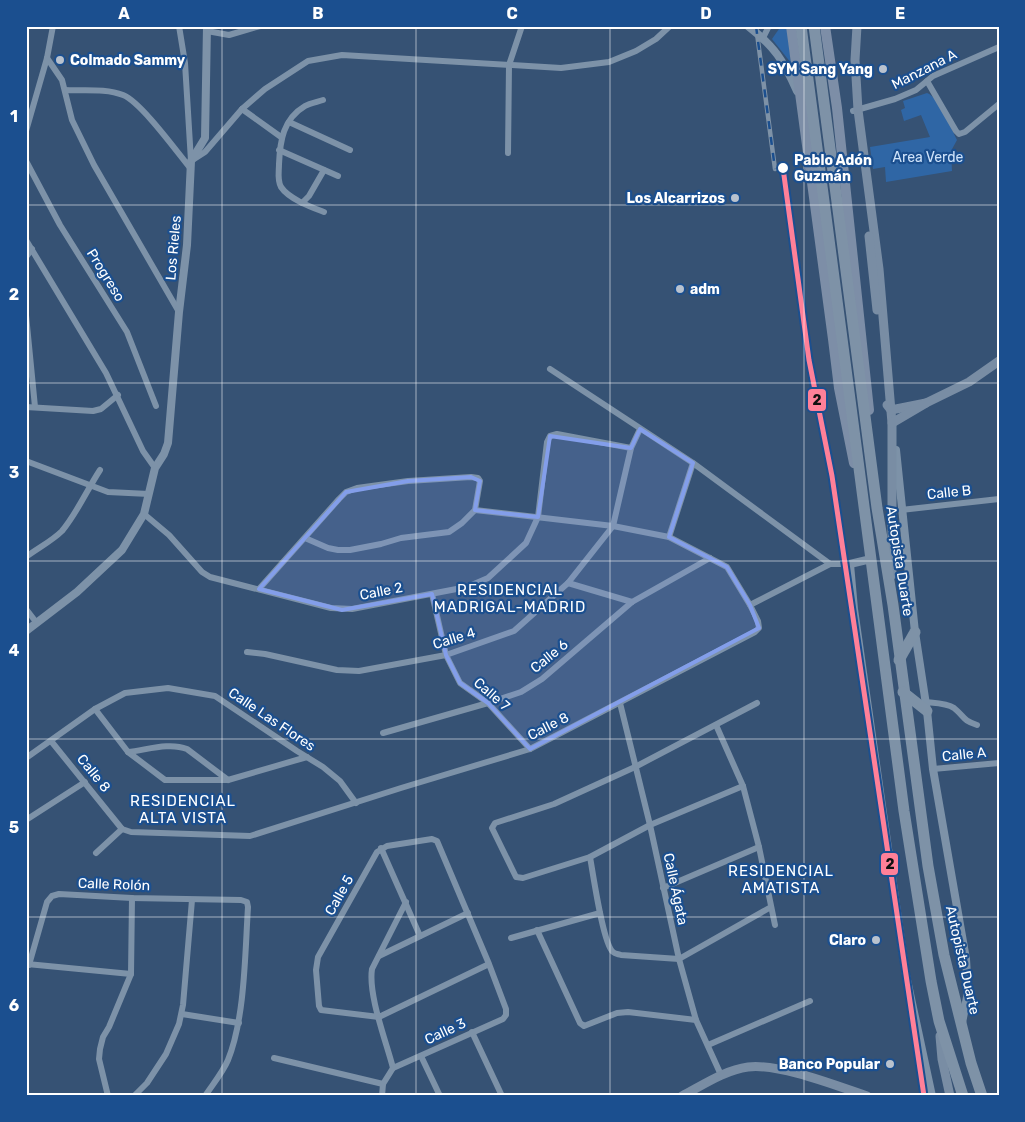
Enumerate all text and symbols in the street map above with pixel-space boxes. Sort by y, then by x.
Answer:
text: A [118,4,130,23]
text: B [312,4,324,23]
text: C [506,4,518,23]
text: D [700,4,712,23]
text: E [895,4,905,23]
street label: Manzana A [889,46,960,93]
place label: Colmado Sammy [70,52,186,69]
marker: Colmado Sammy [54,54,66,66]
place label: SYM Sang Yang [768,61,873,78]
marker: SYM Sang Yang [877,63,889,75]
text: 1 [10,107,18,126]
park label: Area Verde [893,149,964,166]
place label: Pablo Adón Guzmán [794,152,872,185]
marker: Pablo Adón Guzmán [776,161,790,175]
place label: Los Alcarrizos [627,190,725,207]
marker: Los Alcarrizos [729,192,741,204]
street label: Los Rieles [162,215,185,281]
street label: Progreso [83,246,128,305]
place label: adm [690,281,720,298]
marker: adm [674,283,686,295]
text: 2 [9,285,19,304]
line badge: 2 [807,388,827,412]
text: 2 [812,392,822,409]
text: 3 [9,463,19,482]
street label: Calle B [926,482,972,503]
street label: Autopista Duarte [882,505,917,617]
street label: Calle 2 [358,579,404,604]
district label: RESIDENCIAL MADRIGAL-MADRID [434,581,586,616]
street label: Calle 4 [431,624,478,653]
street label: Calle 6 [527,636,572,677]
text: 4 [9,641,20,660]
street label: Calle 7 [470,674,513,715]
street label: Calle Las Flores [225,684,318,755]
street label: Calle 8 [525,709,572,744]
street label: Calle A [941,744,988,765]
street label: Calle 8 [73,751,114,796]
district label: RESIDENCIAL ALTA VISTA [130,792,236,827]
text: 5 [9,818,19,837]
street label: Calle Ágata [660,851,692,927]
line badge: 2 [880,852,899,876]
text: 2 [885,856,895,873]
district label: RESIDENCIAL AMATISTA [728,862,834,897]
street label: Calle 5 [321,872,357,918]
street label: Calle Rolón [78,875,150,894]
street label: Autopista Duarte [942,904,983,1016]
place label: Claro [829,932,866,949]
marker: Claro [870,934,882,946]
text: 6 [9,996,19,1015]
street label: Calle 3 [422,1015,469,1048]
place label: Banco Popular [779,1056,881,1073]
marker: Banco Popular [884,1058,896,1070]

